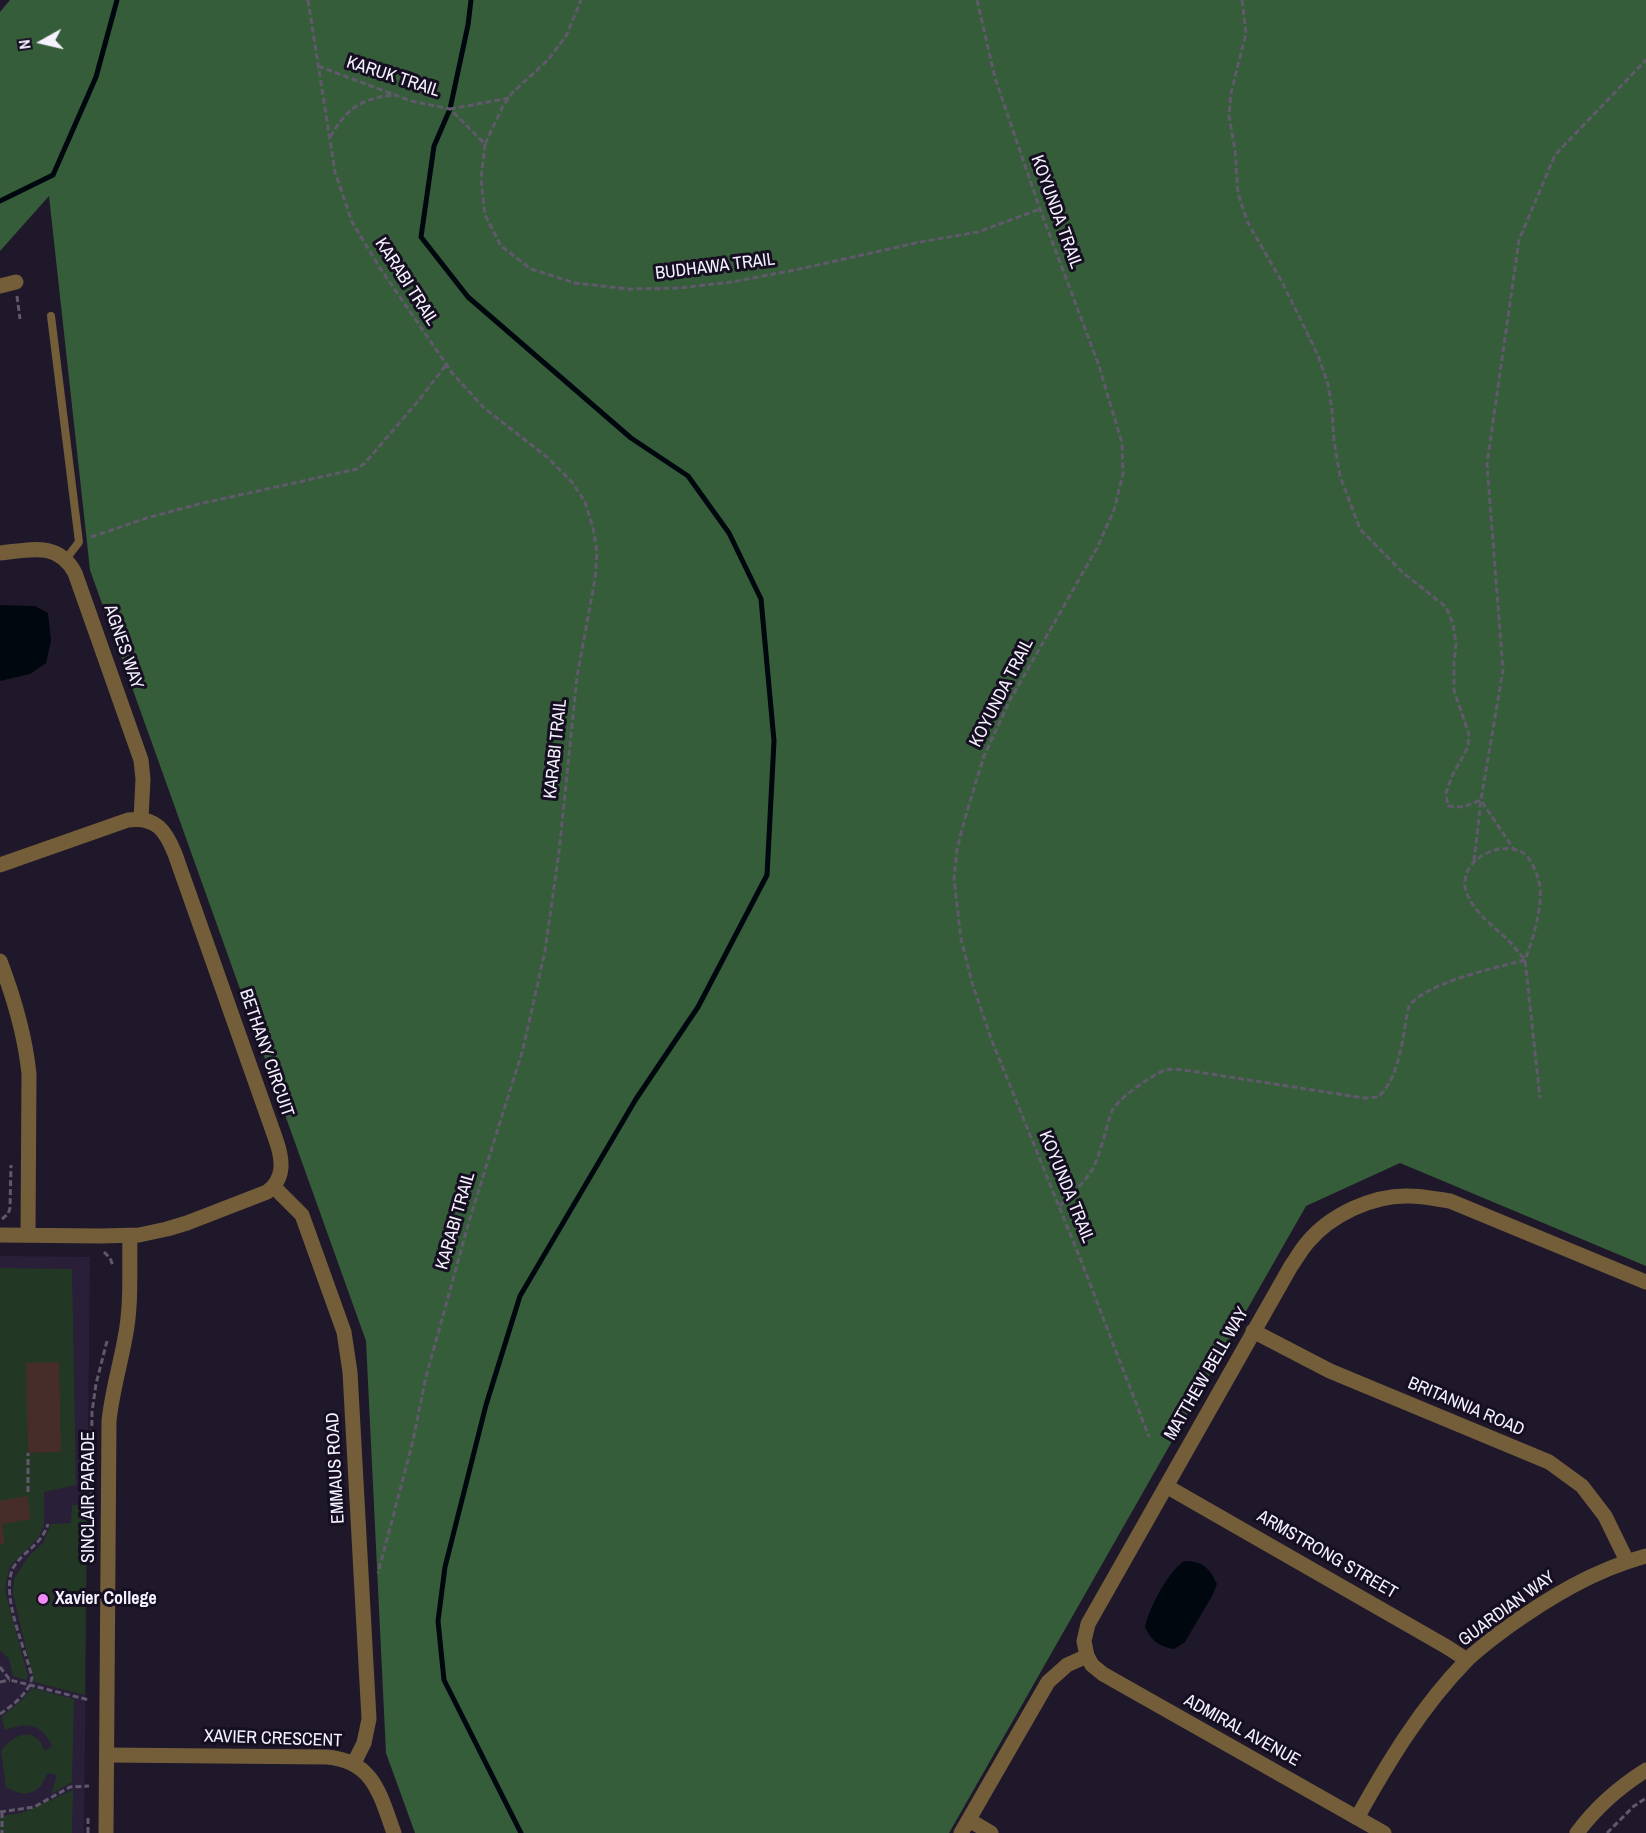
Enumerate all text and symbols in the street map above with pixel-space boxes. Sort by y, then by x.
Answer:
north arrow [12,12,72,72]
text: N [13,38,36,51]
street label: KARUK TRAIL [344,52,442,102]
street label: KOYUNDA TRAIL [1026,152,1086,272]
street label: KARABI TRAIL [370,234,442,330]
street label: BUDHAWA TRAIL [654,249,776,285]
street label: AGNES WAY [98,602,148,692]
street label: KOYUNDA TRAIL [965,635,1039,751]
street label: KARABI TRAIL [540,698,572,800]
street label: BETHANY CIRCUIT [234,986,298,1120]
street label: KOYUNDA TRAIL [1034,1128,1098,1246]
street label: KARABI TRAIL [432,1170,480,1272]
street label: MATTHEW BELL WAY [1160,1304,1254,1444]
street label: BRITANNIA ROAD [1405,1373,1527,1441]
street label: EMMAUS ROAD [322,1412,350,1524]
street label: SINCLAIR PARADE [78,1431,100,1563]
street label: ARMSTRONG STREET [1253,1506,1401,1604]
street label: GUARDIAN WAY [1455,1567,1559,1651]
place label: Xavier College [55,1588,157,1610]
marker: Xavier College [36,1592,50,1606]
street label: ADMIRAL AVENUE [1180,1690,1304,1772]
street label: XAVIER CRESCENT [203,1726,343,1752]

